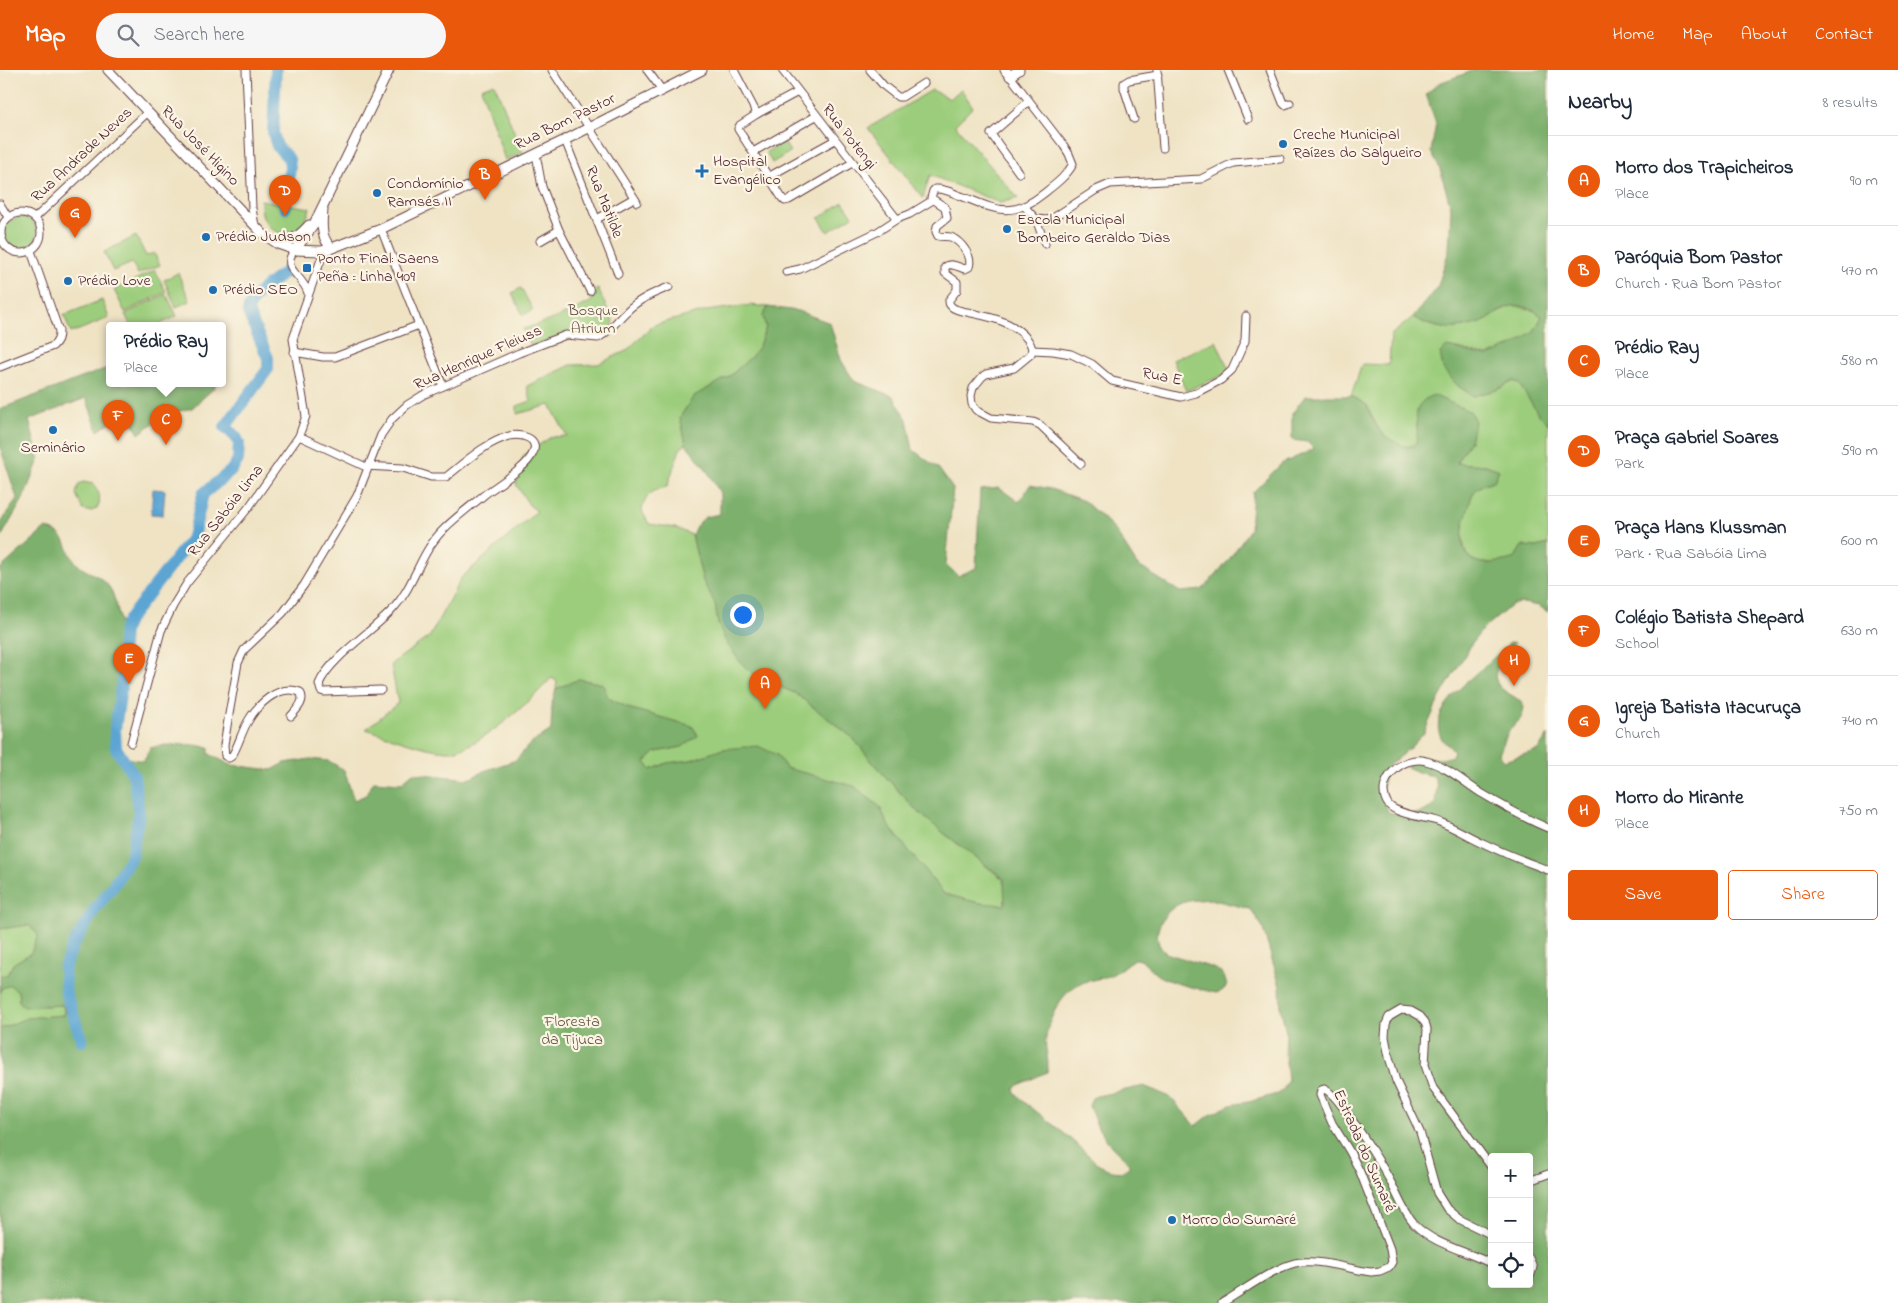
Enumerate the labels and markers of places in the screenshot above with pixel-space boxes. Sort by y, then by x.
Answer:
place label: Creche Municipal Raízes do Salgueiro [1293,123,1422,165]
marker: Creche Municipal Raízes do Salgueiro [1277,138,1289,150]
place label: Hospital Evangélico [713,150,781,192]
pin: B [469,159,501,200]
marker: Hospital Evangélico [695,164,709,178]
place label: Condomínio Ramsés II [387,172,464,214]
pin: D [269,175,301,216]
marker: Condomínio Ramsés II [371,187,383,199]
pin: G [59,197,91,238]
place label: Escola Municipal Bombeiro Geraldo Dias [1016,208,1171,250]
marker: Escola Municipal Bombeiro Geraldo Dias [1001,223,1013,235]
place label: Prédio Judson [216,225,311,249]
marker: Prédio Judson [200,231,212,243]
place label: Ponto Final: Saens Peña :: Linha 409 [317,247,439,289]
marker: Ponto Final: Saens Peña :: Linha 409 [301,262,313,274]
place label: Prédio Love [78,269,152,293]
marker: Prédio Love [62,275,74,287]
place label: Prédio SEO [223,278,298,302]
marker: Prédio SEO [207,284,219,296]
pin: F [102,400,134,441]
pin: C [150,404,182,445]
marker: Seminário [47,424,59,436]
place label: Seminário [21,436,85,460]
pin: E [113,643,145,684]
pin: H [1498,645,1530,686]
pin: A [749,668,781,709]
place label: Morro do Sumaré [1182,1208,1297,1232]
marker: Morro do Sumaré [1166,1214,1178,1226]

